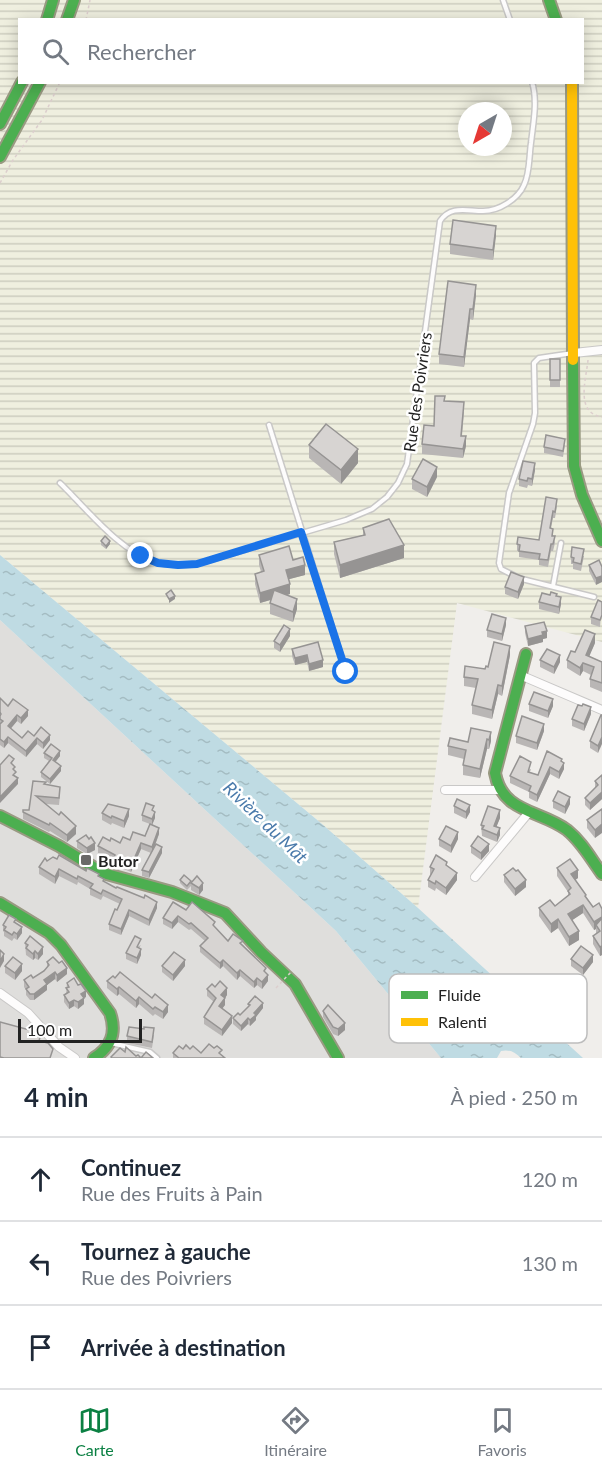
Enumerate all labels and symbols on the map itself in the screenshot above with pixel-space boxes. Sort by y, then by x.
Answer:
north arrow [458,102,512,156]
street label: Rue des Poivriers [399,331,435,453]
route end [127,542,153,568]
route start [332,658,358,684]
water label: Rivière du Mât [219,776,313,868]
place label: Butor [98,851,138,870]
marker: Butor [79,853,93,867]
legend [389,974,587,1043]
text: Fluide [438,985,481,1004]
text: Ralenti [438,1012,487,1031]
scale bar [18,1016,142,1044]

